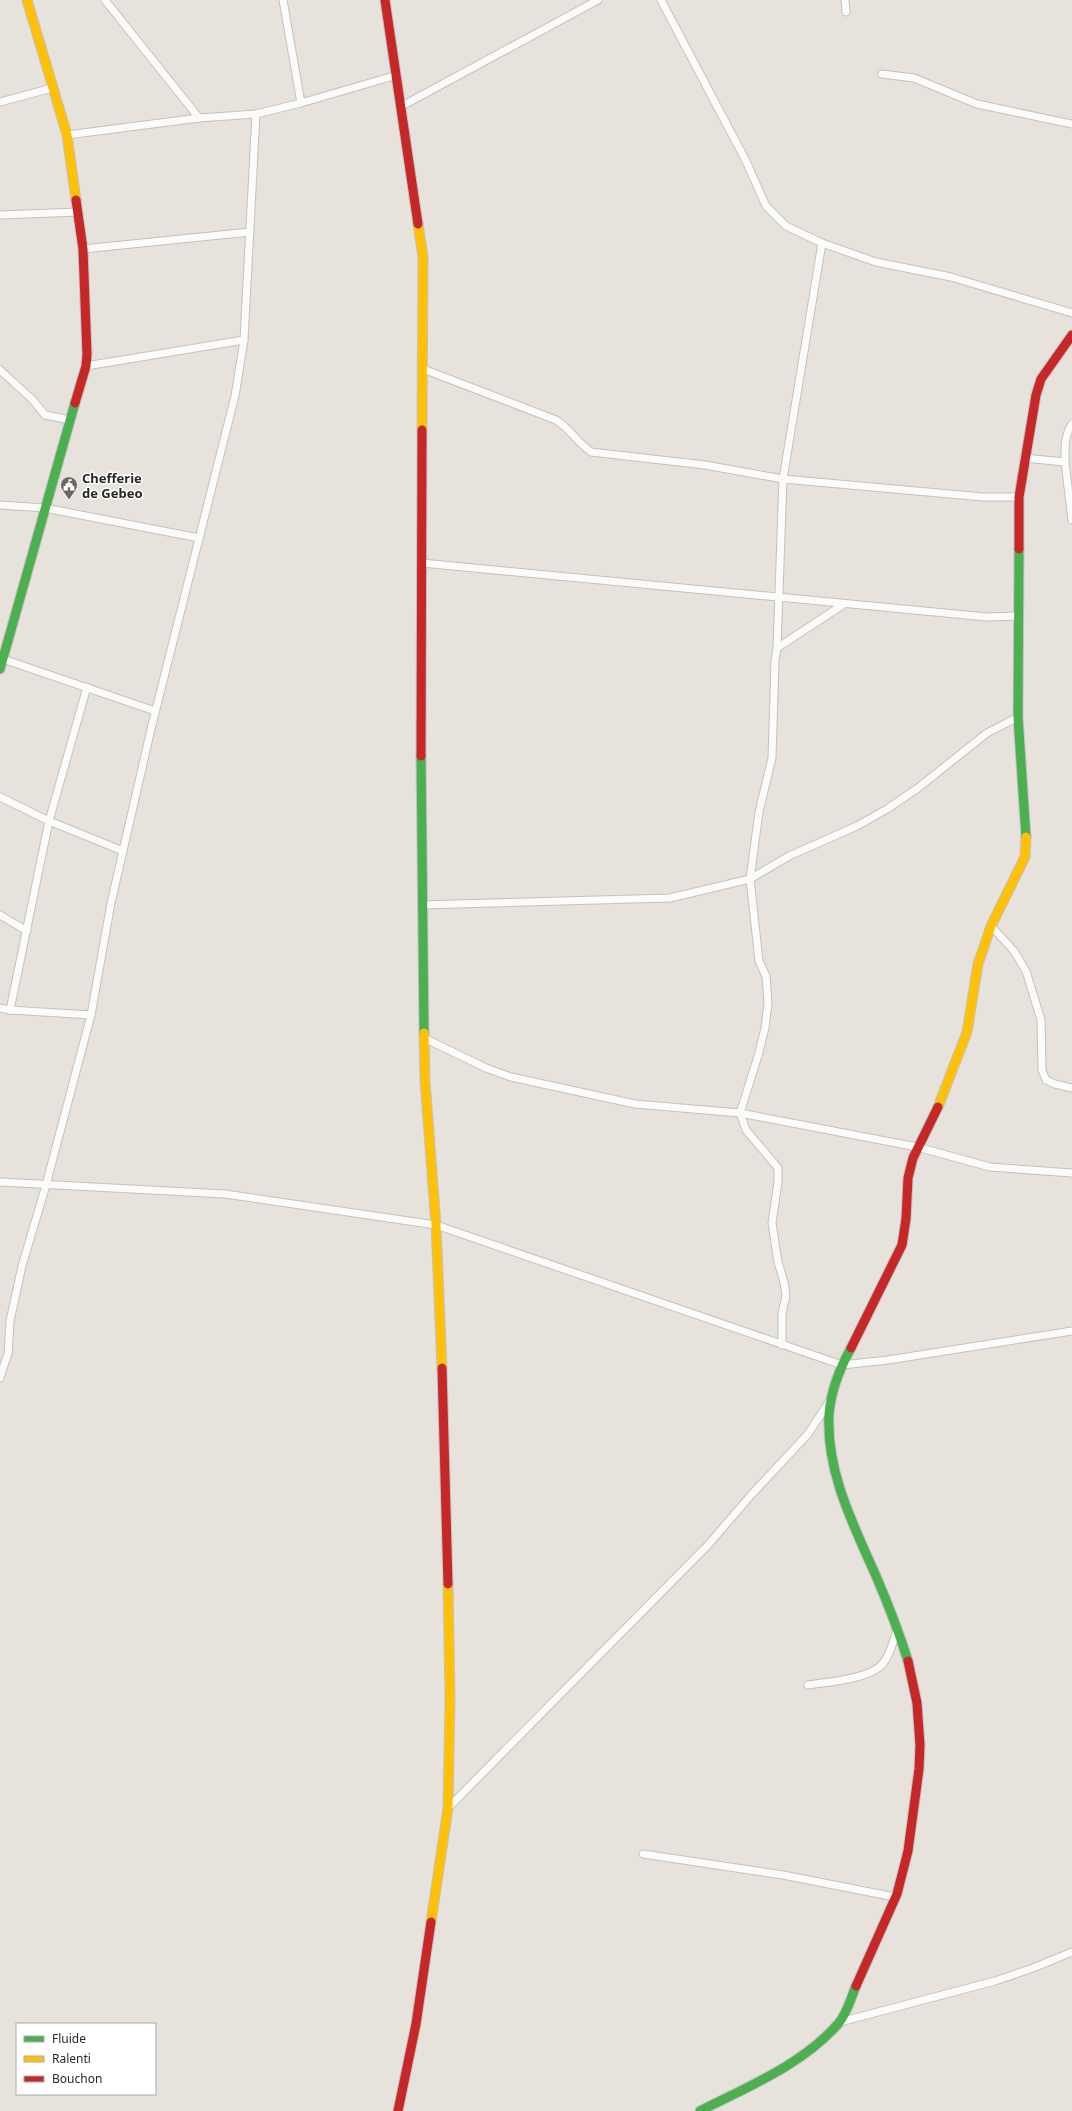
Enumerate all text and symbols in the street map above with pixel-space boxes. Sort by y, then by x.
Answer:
place label: Chefferie de Gebeo [82,469,143,502]
public building icon: Chefferie de Gebeo [59,475,79,500]
legend [16,2023,156,2095]
text: Fluide [52,2030,86,2047]
text: Ralenti [52,2050,91,2067]
text: Bouchon [52,2070,102,2087]

